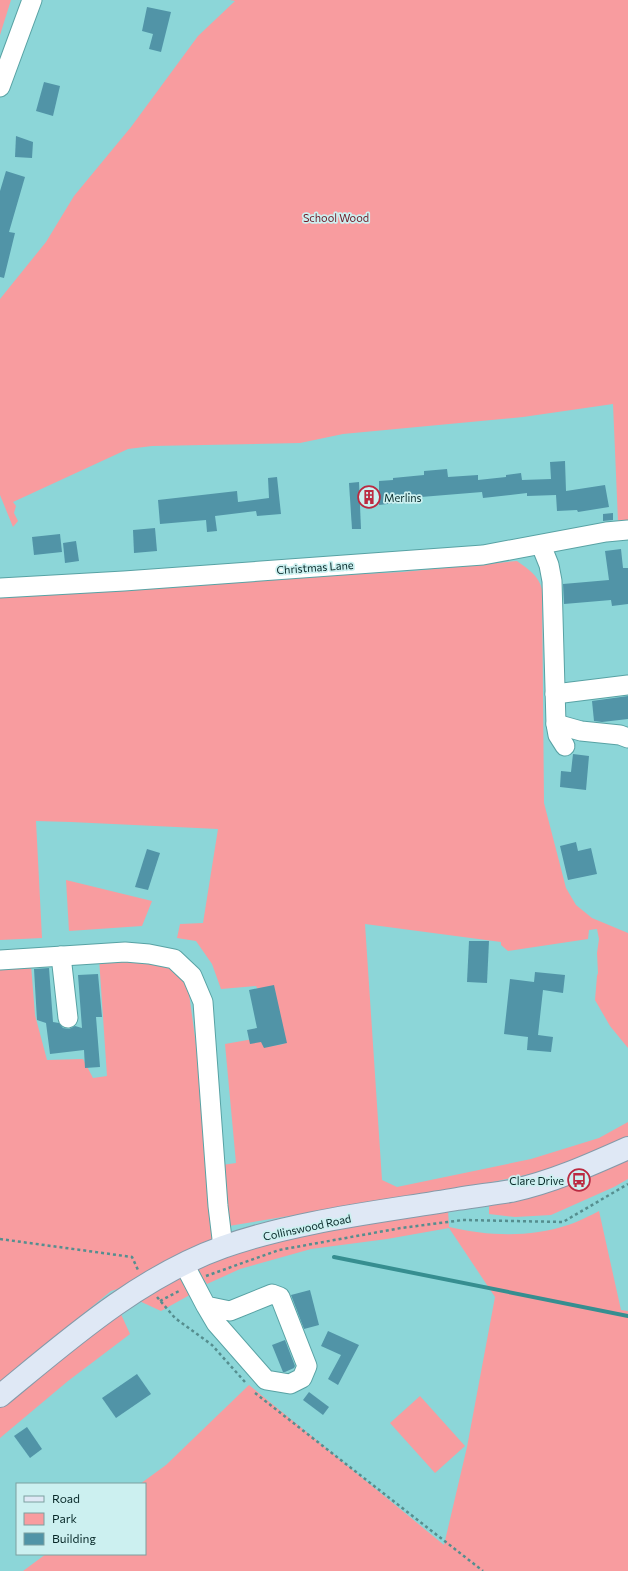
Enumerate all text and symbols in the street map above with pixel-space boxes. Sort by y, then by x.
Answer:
park label: School Wood [303,211,369,224]
building icon: Merlins [356,484,382,510]
place label: Merlins [384,491,422,504]
street label: Christmas Lane [276,558,354,576]
bus stop icon: Clare Drive [566,1167,592,1193]
place label: Clare Drive [509,1174,564,1187]
street label: Collinswood Road [262,1211,352,1243]
legend [16,1483,146,1555]
text: Road [52,1491,80,1505]
text: Park [52,1511,78,1525]
text: Building [52,1531,96,1545]

